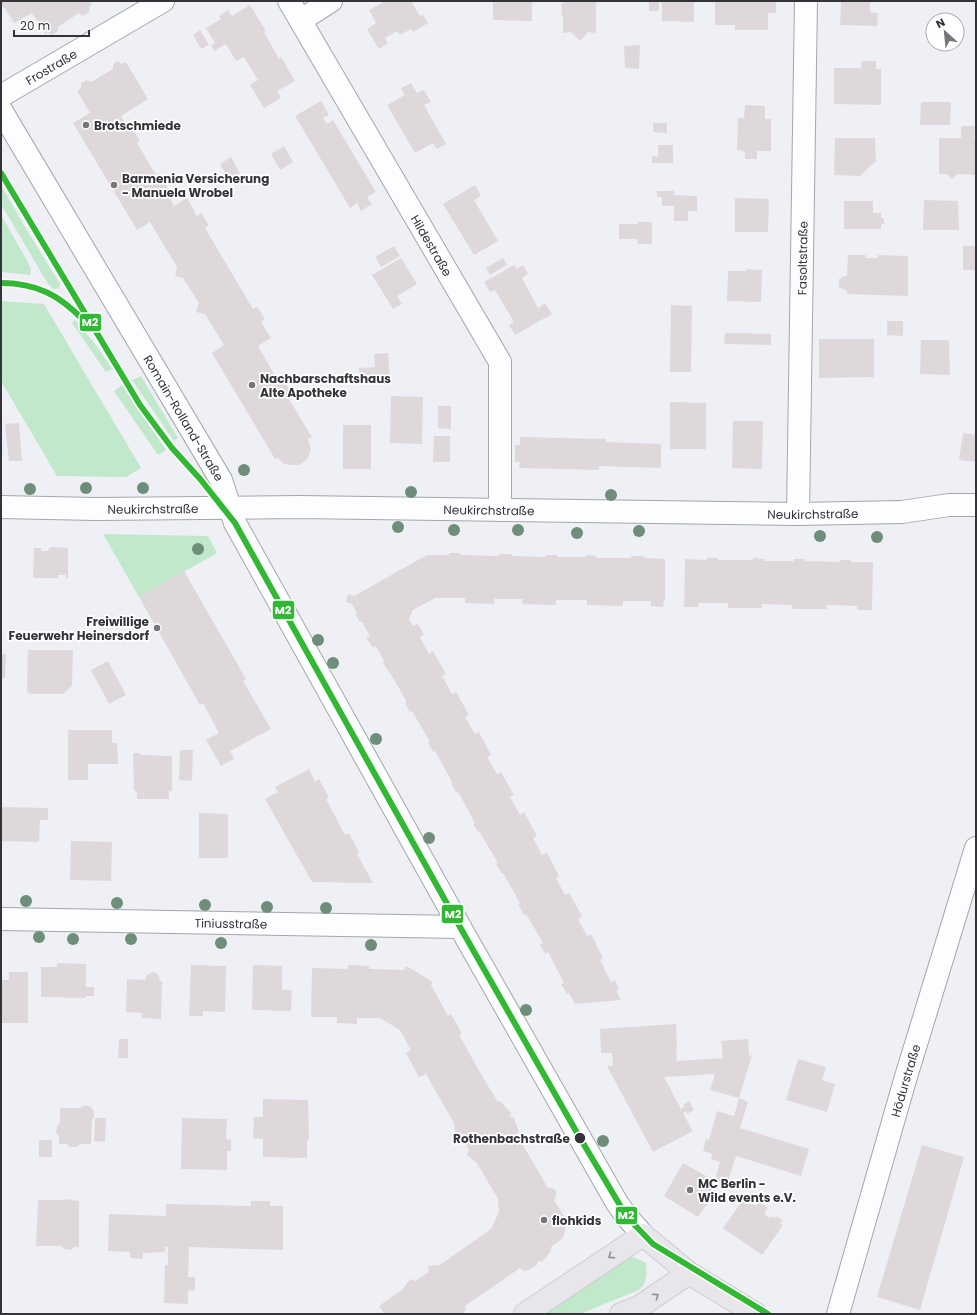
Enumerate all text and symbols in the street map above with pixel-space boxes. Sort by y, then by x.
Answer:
scale bar [14,12,89,38]
north arrow [925,12,965,52]
text: N [933,14,948,32]
text: 20 m [20,17,50,34]
street label: Frostraße [22,45,80,88]
place label: Brotschmiede [94,117,181,134]
marker: Brotschmiede [81,120,91,130]
place label: Barmenia Versicherung - Manuela Wrobel [122,170,269,201]
marker: Barmenia Versicherung - Manuela Wrobel [109,180,119,190]
street label: Hildestraße [407,211,456,279]
street label: Fasoltstraße [793,221,811,295]
line badge: M2 [79,313,102,332]
text: M2 [82,314,98,330]
street label: Romain-Rolland-Straße [140,352,228,484]
place label: Nachbarschaftshaus Alte Apotheke [260,370,391,401]
marker: Nachbarschaftshaus Alte Apotheke [247,380,257,390]
street label: Neukirchstraße [107,499,199,517]
street label: Neukirchstraße [443,501,535,519]
street label: Neukirchstraße [767,504,859,523]
line badge: M2 [272,600,295,620]
text: M2 [275,602,291,618]
place label: Freiwillige Feuerwehr Heinersdorf [9,613,150,644]
marker: Freiwillige Feuerwehr Heinersdorf [152,623,162,633]
line badge: M2 [441,904,464,924]
text: M2 [445,906,461,922]
street label: Tiniusstraße [194,914,268,932]
street label: Hödurstraße [886,1042,924,1119]
place label: Rothenbachstraße [453,1130,571,1147]
marker: Rothenbachstraße [573,1131,587,1145]
place label: MC Berlin - Wild events e.V. [698,1175,796,1206]
marker: MC Berlin - Wild events e.V. [685,1185,695,1195]
line badge: M2 [615,1206,638,1225]
text: M2 [618,1207,634,1223]
place label: flohkids [552,1212,602,1229]
marker: flohkids [539,1215,549,1225]
one-way arrow [608,1252,615,1259]
one-way arrow [652,1293,659,1301]

